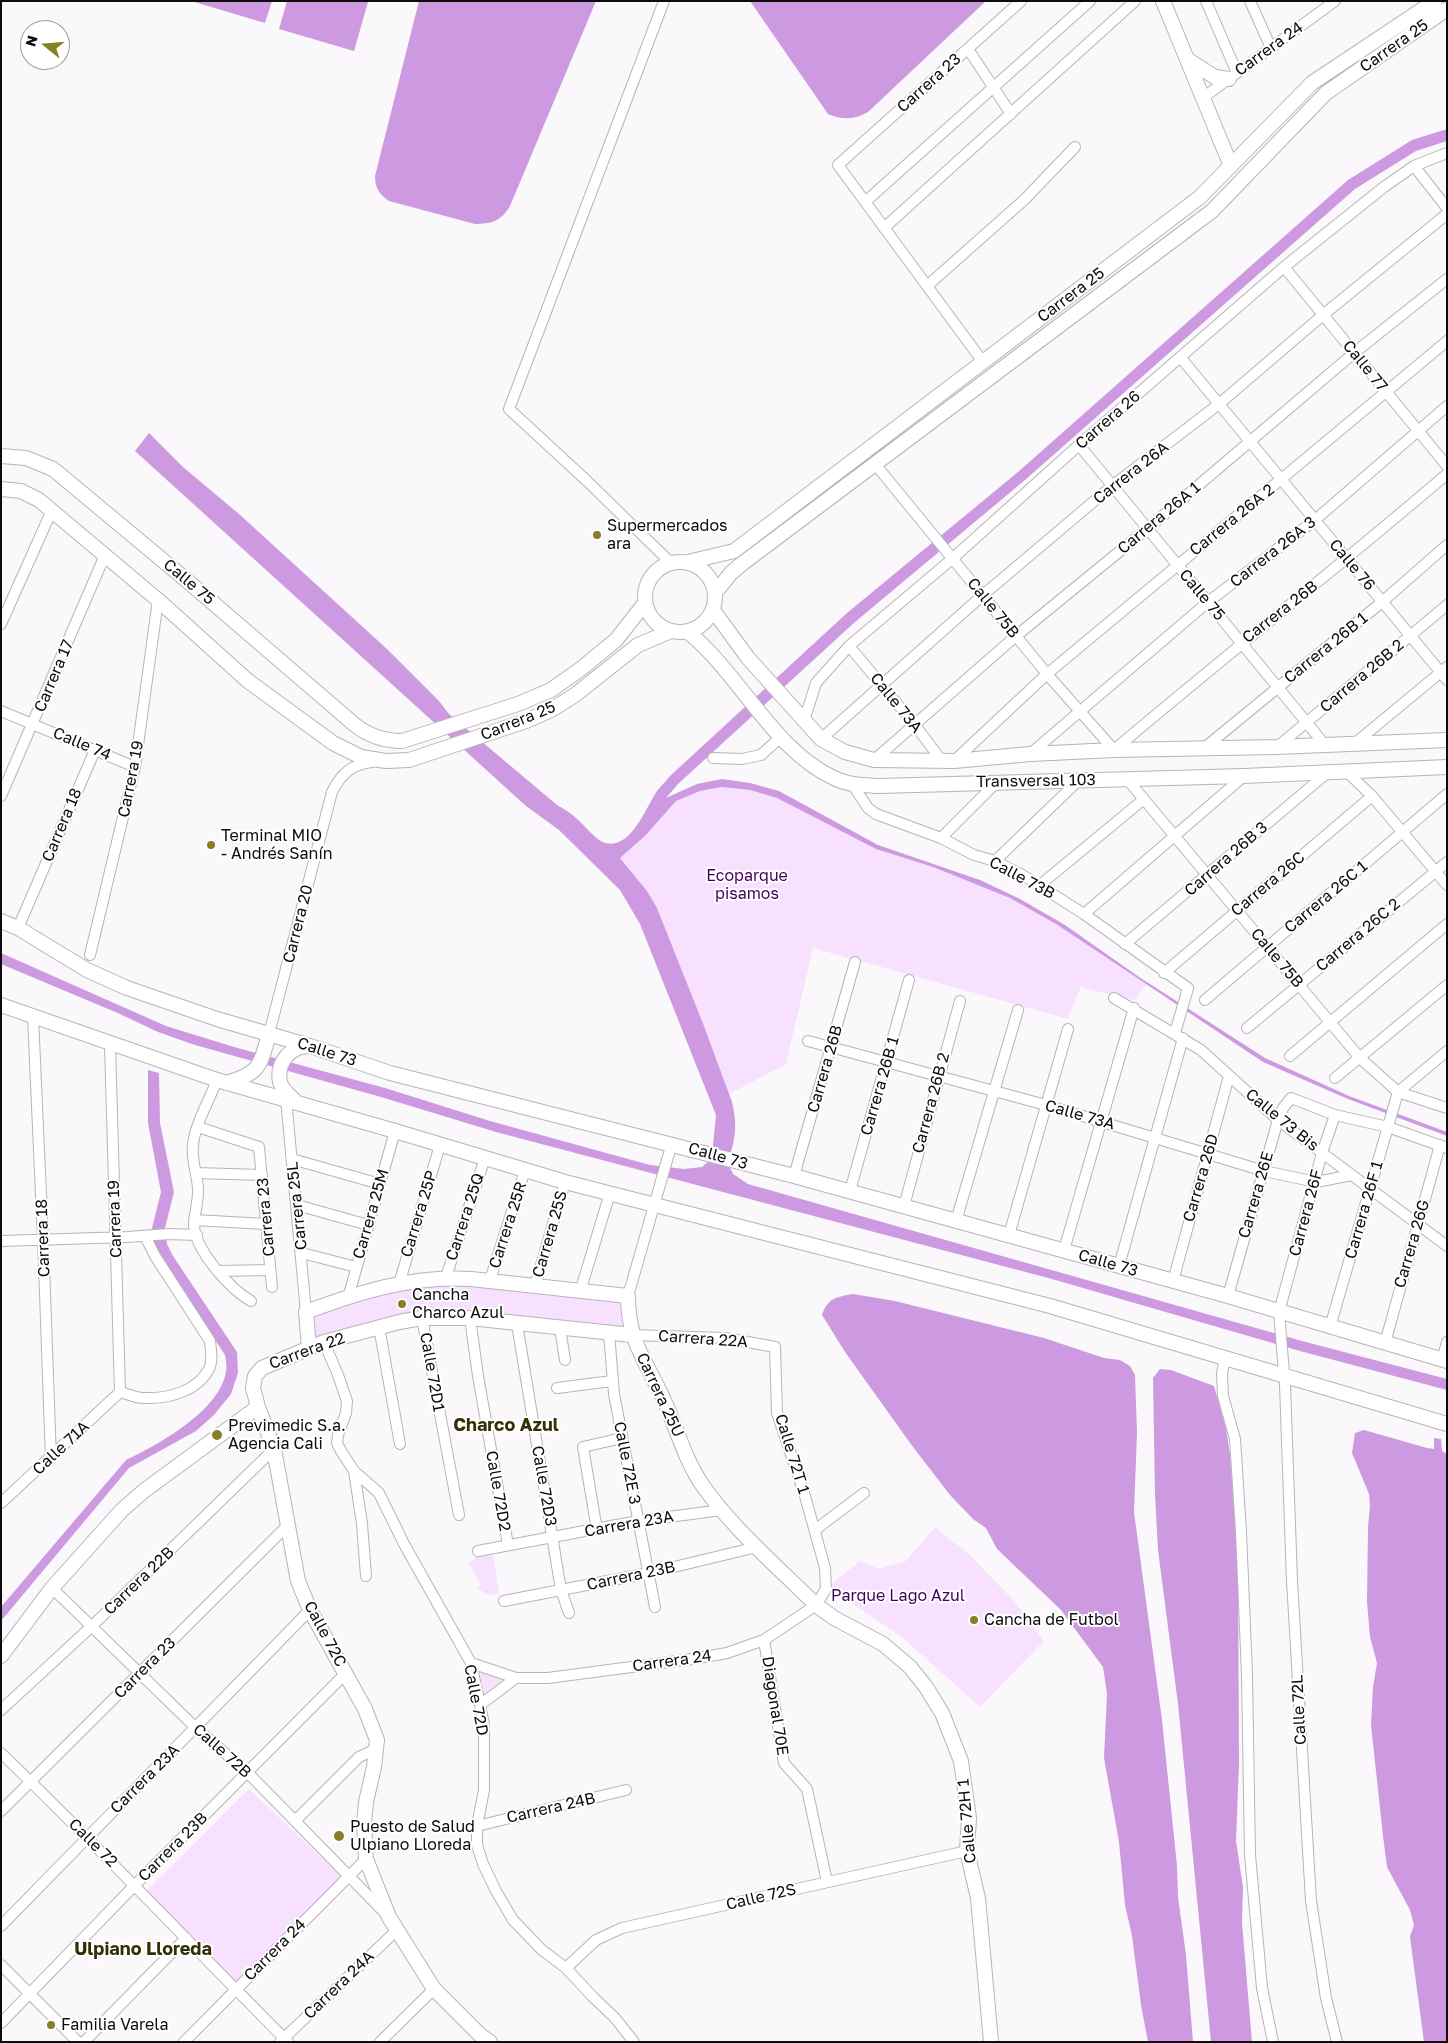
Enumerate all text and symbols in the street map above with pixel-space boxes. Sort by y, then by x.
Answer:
street label: Carrera 25 [1356,15,1432,77]
street label: Carrera 24 [1231,18,1307,80]
north arrow [20,20,70,70]
text: N [21,33,41,48]
street label: Carrera 23 [893,49,965,117]
street label: Carrera 25 [1034,264,1108,326]
street label: Calle 77 [1339,337,1391,395]
street label: Carrera 26 [1072,387,1144,453]
street label: Carrera 26A [1090,438,1172,508]
street label: Carrera 26A 1 [1114,478,1204,558]
street label: Carrera 26A 2 [1186,480,1278,560]
street label: Carrera 26A 3 [1226,513,1320,591]
place label: Supermercados ara [607,516,727,554]
marker: Supermercados ara [591,529,603,541]
street label: Calle 76 [1325,535,1379,595]
street label: Calle 75 [159,555,219,609]
street label: Calle 75 [1175,565,1229,625]
street label: Calle 75B [963,574,1023,642]
street label: Carrera 26B [1239,577,1321,647]
street label: Carrera 26B 1 [1280,608,1372,688]
street label: Carrera 26B 2 [1316,635,1408,717]
street label: Carrera 17 [30,637,78,715]
street label: Calle 73A [866,669,926,737]
street label: Carrera 25 [478,697,558,745]
street label: Calle 74 [50,723,114,765]
street label: Carrera 19 [114,739,148,819]
street label: Transversal 103 [976,770,1096,792]
street label: Carrera 18 [38,785,86,865]
street label: Carrera 26B 3 [1181,818,1271,900]
place label: Terminal MIO - Andrés Sanín [221,826,333,864]
marker: Terminal MIO - Andrés Sanín [205,839,217,851]
street label: Carrera 26C [1227,848,1309,920]
street label: Calle 73B [986,853,1058,903]
street label: Carrera 26C 1 [1281,857,1371,937]
park label: Ecoparque pisamos [706,866,788,904]
street label: Carrera 20 [279,883,317,965]
street label: Carrera 26C 2 [1312,894,1404,976]
street label: Calle 75B [1247,924,1307,992]
street label: Carrera 26B [803,1023,847,1115]
street label: Calle 73 [295,1033,359,1071]
street label: Carrera 26B 1 [857,1034,903,1138]
street label: Carrera 26B 2 [908,1050,954,1156]
street label: Calle 73 Bis [1242,1085,1322,1155]
street label: Calle 73A [1043,1096,1117,1134]
street label: Carrera 26D [1179,1132,1223,1224]
street label: Calle 73 [686,1138,750,1174]
street label: Carrera 26E [1234,1149,1278,1241]
street label: Carrera 26F 1 [1341,1159,1387,1261]
street label: Carrera 25L [283,1161,311,1251]
street label: Carrera 25M [349,1167,393,1261]
street label: Carrera 26F [1285,1167,1327,1259]
street label: Carrera 25P [397,1168,441,1260]
street label: Carrera 25Q [442,1171,488,1263]
street label: Carrera 23 [253,1177,279,1257]
street label: Carrera 25R [485,1179,531,1271]
street label: Carrera 19 [104,1180,126,1258]
street label: Carrera 25S [528,1188,572,1280]
street label: Carrera 26G [1390,1198,1434,1290]
street label: Carrera 18 [32,1199,54,1277]
street label: Calle 73 [1076,1245,1140,1281]
place label: Cancha Charco Azul [412,1285,504,1323]
marker: Cancha Charco Azul [396,1298,408,1310]
street label: Carrera 22A [657,1326,749,1352]
street label: Carrera 22 [267,1328,347,1374]
street label: Calle 72D1 [416,1331,448,1413]
street label: Carrera 25U [632,1350,688,1440]
street label: Calle 72T 1 [771,1412,813,1496]
district label: Charco Azul [453,1414,559,1436]
place label: Previmedic S.a. Agencia Cali [228,1416,346,1454]
street label: Calle 71A [29,1417,93,1479]
street label: Calle 72E 3 [610,1420,644,1506]
marker: Previmedic S.a. Agencia Cali [210,1428,224,1442]
street label: Calle 72D3 [527,1444,561,1528]
street label: Calle 72D2 [481,1449,515,1533]
street label: Carrera 23A [583,1507,675,1541]
street label: Carrera 22B [100,1543,178,1619]
street label: Carrera 23B [585,1557,677,1595]
park label: Parque Lago Azul [831,1586,965,1606]
street label: Calle 72C [300,1598,350,1670]
place label: Cancha de Futbol [984,1610,1119,1630]
marker: Cancha de Futbol [968,1614,980,1626]
street label: Carrera 23 [110,1633,180,1703]
street label: Carrera 24 [631,1646,713,1676]
street label: Diagonal 70E [758,1655,792,1757]
street label: Calle 72D [460,1663,492,1737]
street label: Calle 72L [1288,1674,1310,1746]
street label: Calle 72B [189,1720,255,1782]
street label: Carrera 23A [106,1740,184,1818]
street label: Calle 72H 1 [954,1778,980,1864]
street label: Carrera 24B [505,1788,597,1828]
street label: Carrera 23B [134,1808,212,1886]
street label: Calle 72 [65,1815,121,1871]
place label: Puesto de Salud Ulpiano Lloreda [350,1817,475,1855]
marker: Puesto de Salud Ulpiano Lloreda [332,1829,346,1843]
street label: Calle 72S [724,1880,798,1914]
street label: Carrera 24 [240,1915,310,1985]
district label: Ulpiano Lloreda [74,1938,212,1960]
street label: Carrera 24A [300,1947,378,2023]
place label: Familia Varela [61,2015,168,2035]
marker: Familia Varela [45,2019,57,2031]

